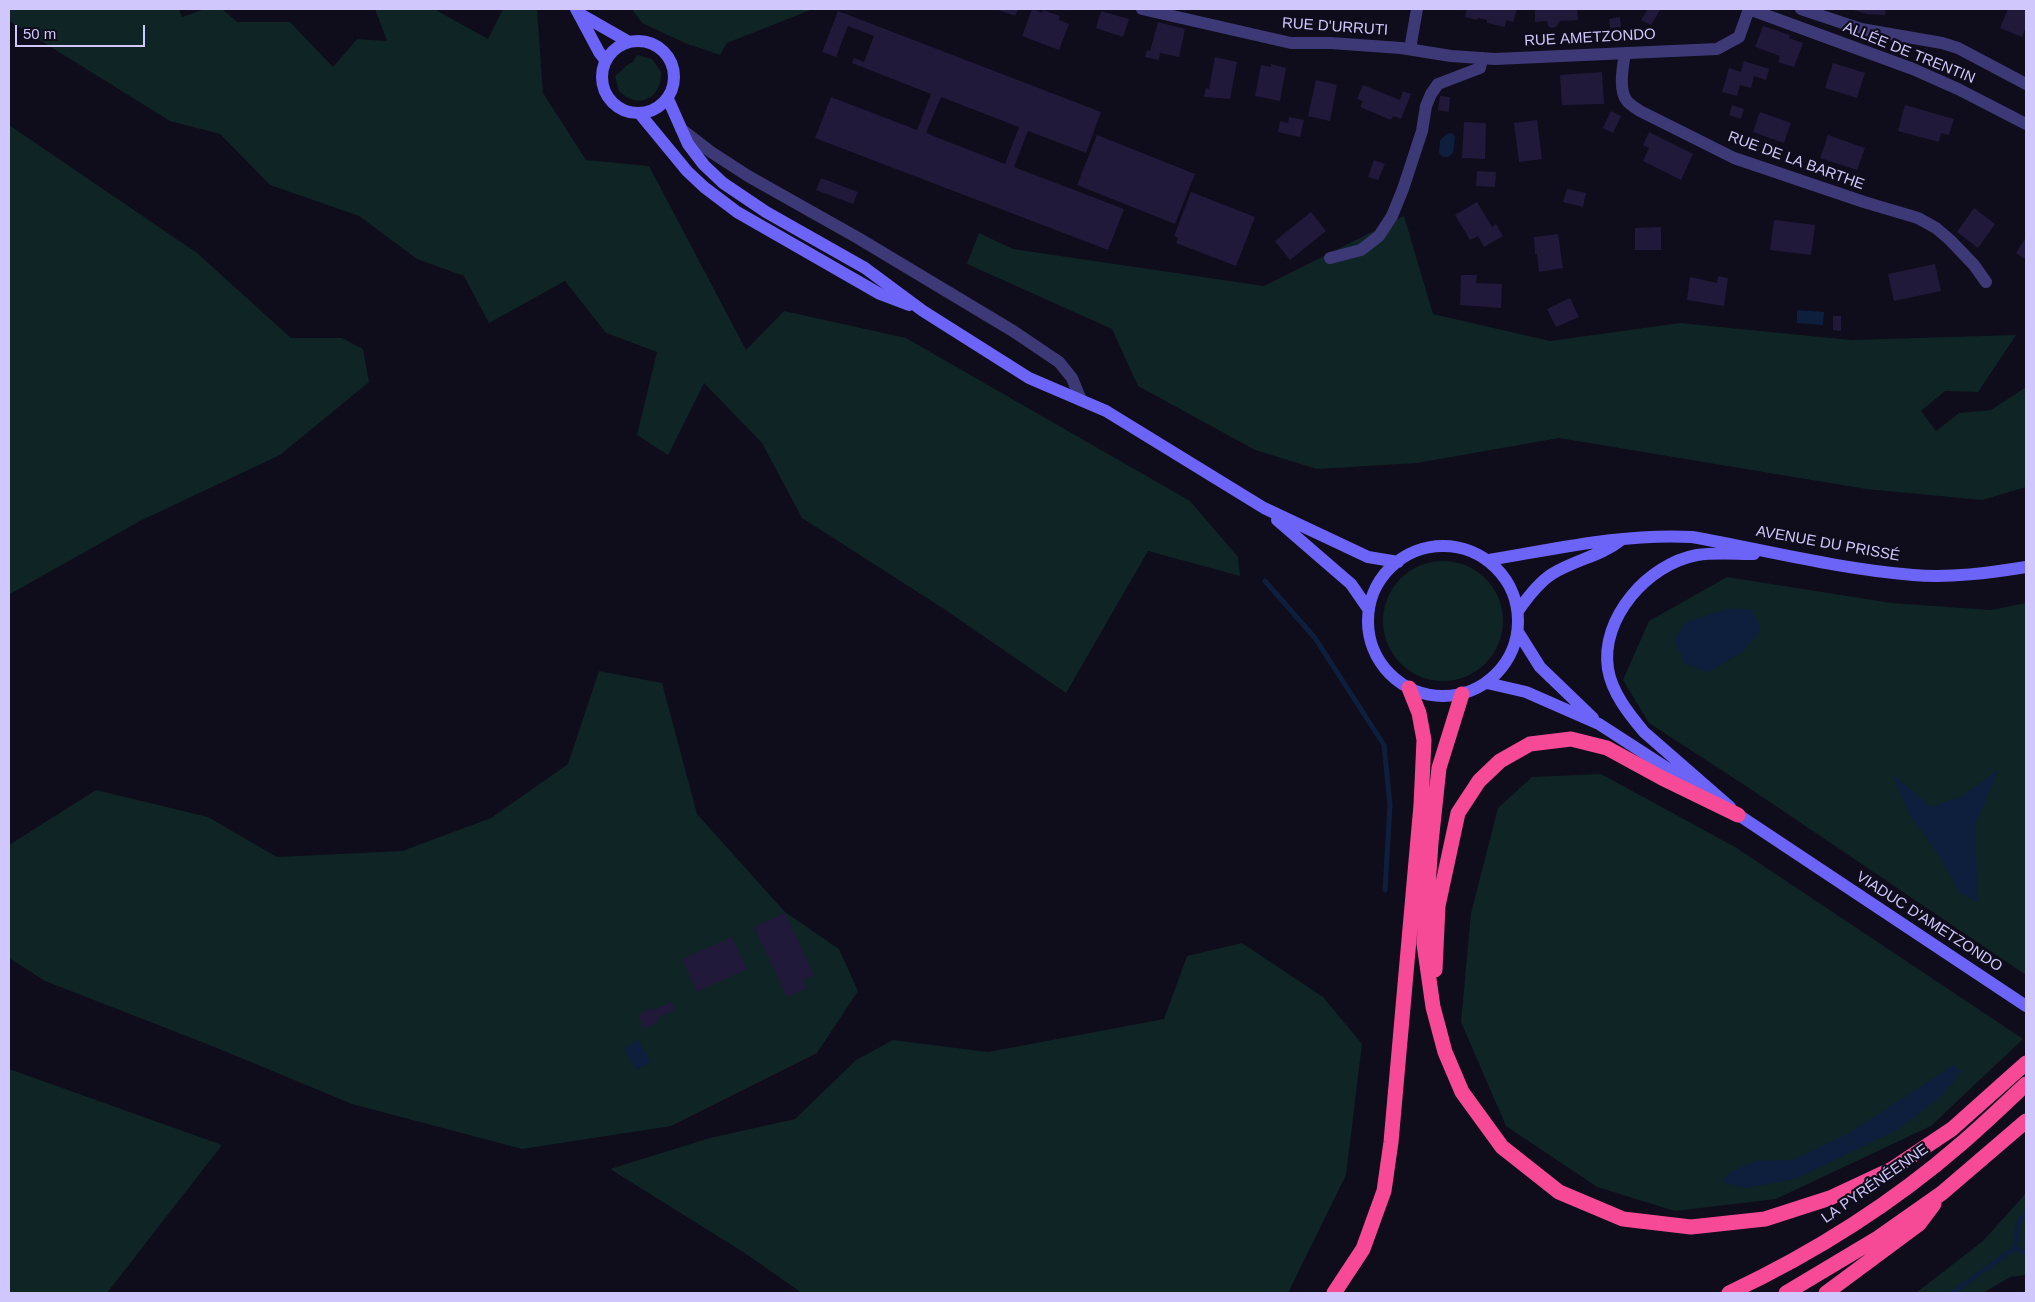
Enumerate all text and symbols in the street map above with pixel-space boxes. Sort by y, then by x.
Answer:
street label: RUE D'URRUTI [1281,14,1389,40]
scale bar [18,15,148,47]
street label: ALLÉE DE TRENTIN [1840,18,1978,88]
text: 50 m [23,25,56,42]
street label: RUE AMETZONDO [1524,26,1656,50]
street label: RUE DE LA BARTHE [1725,128,1867,194]
street label: AVENUE DU PRISSÉ [1755,522,1901,566]
street label: VIADUC D'AMETZONDO [1853,868,2005,976]
street label: LA PYRÉNÉENNE [1818,1141,1932,1227]

